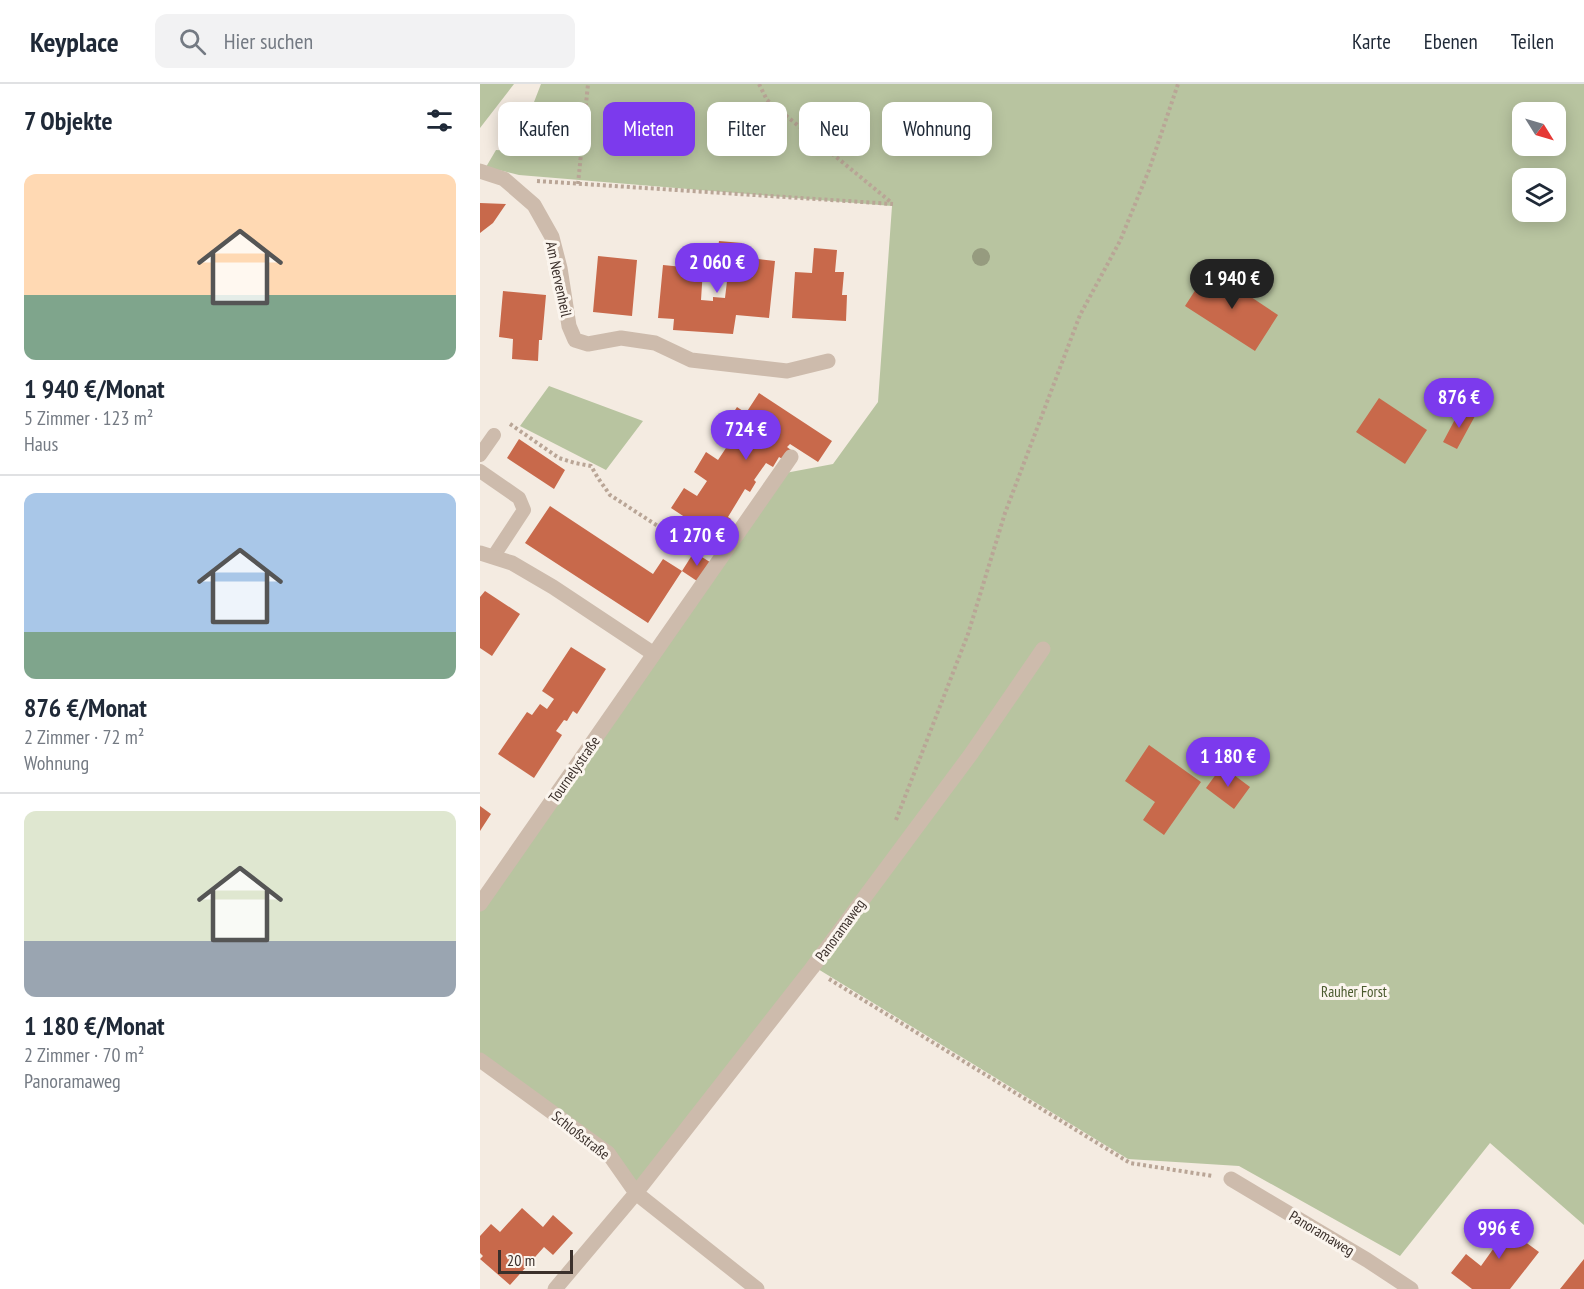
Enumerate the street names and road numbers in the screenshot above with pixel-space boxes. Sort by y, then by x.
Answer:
street label: Am Nervenheil [542,240,576,319]
street label: Tournelystraße [544,732,604,806]
street label: Panoramaweg [811,895,869,965]
street label: Schloßstraße [548,1106,614,1164]
street label: Panoramaweg [1286,1206,1358,1260]

